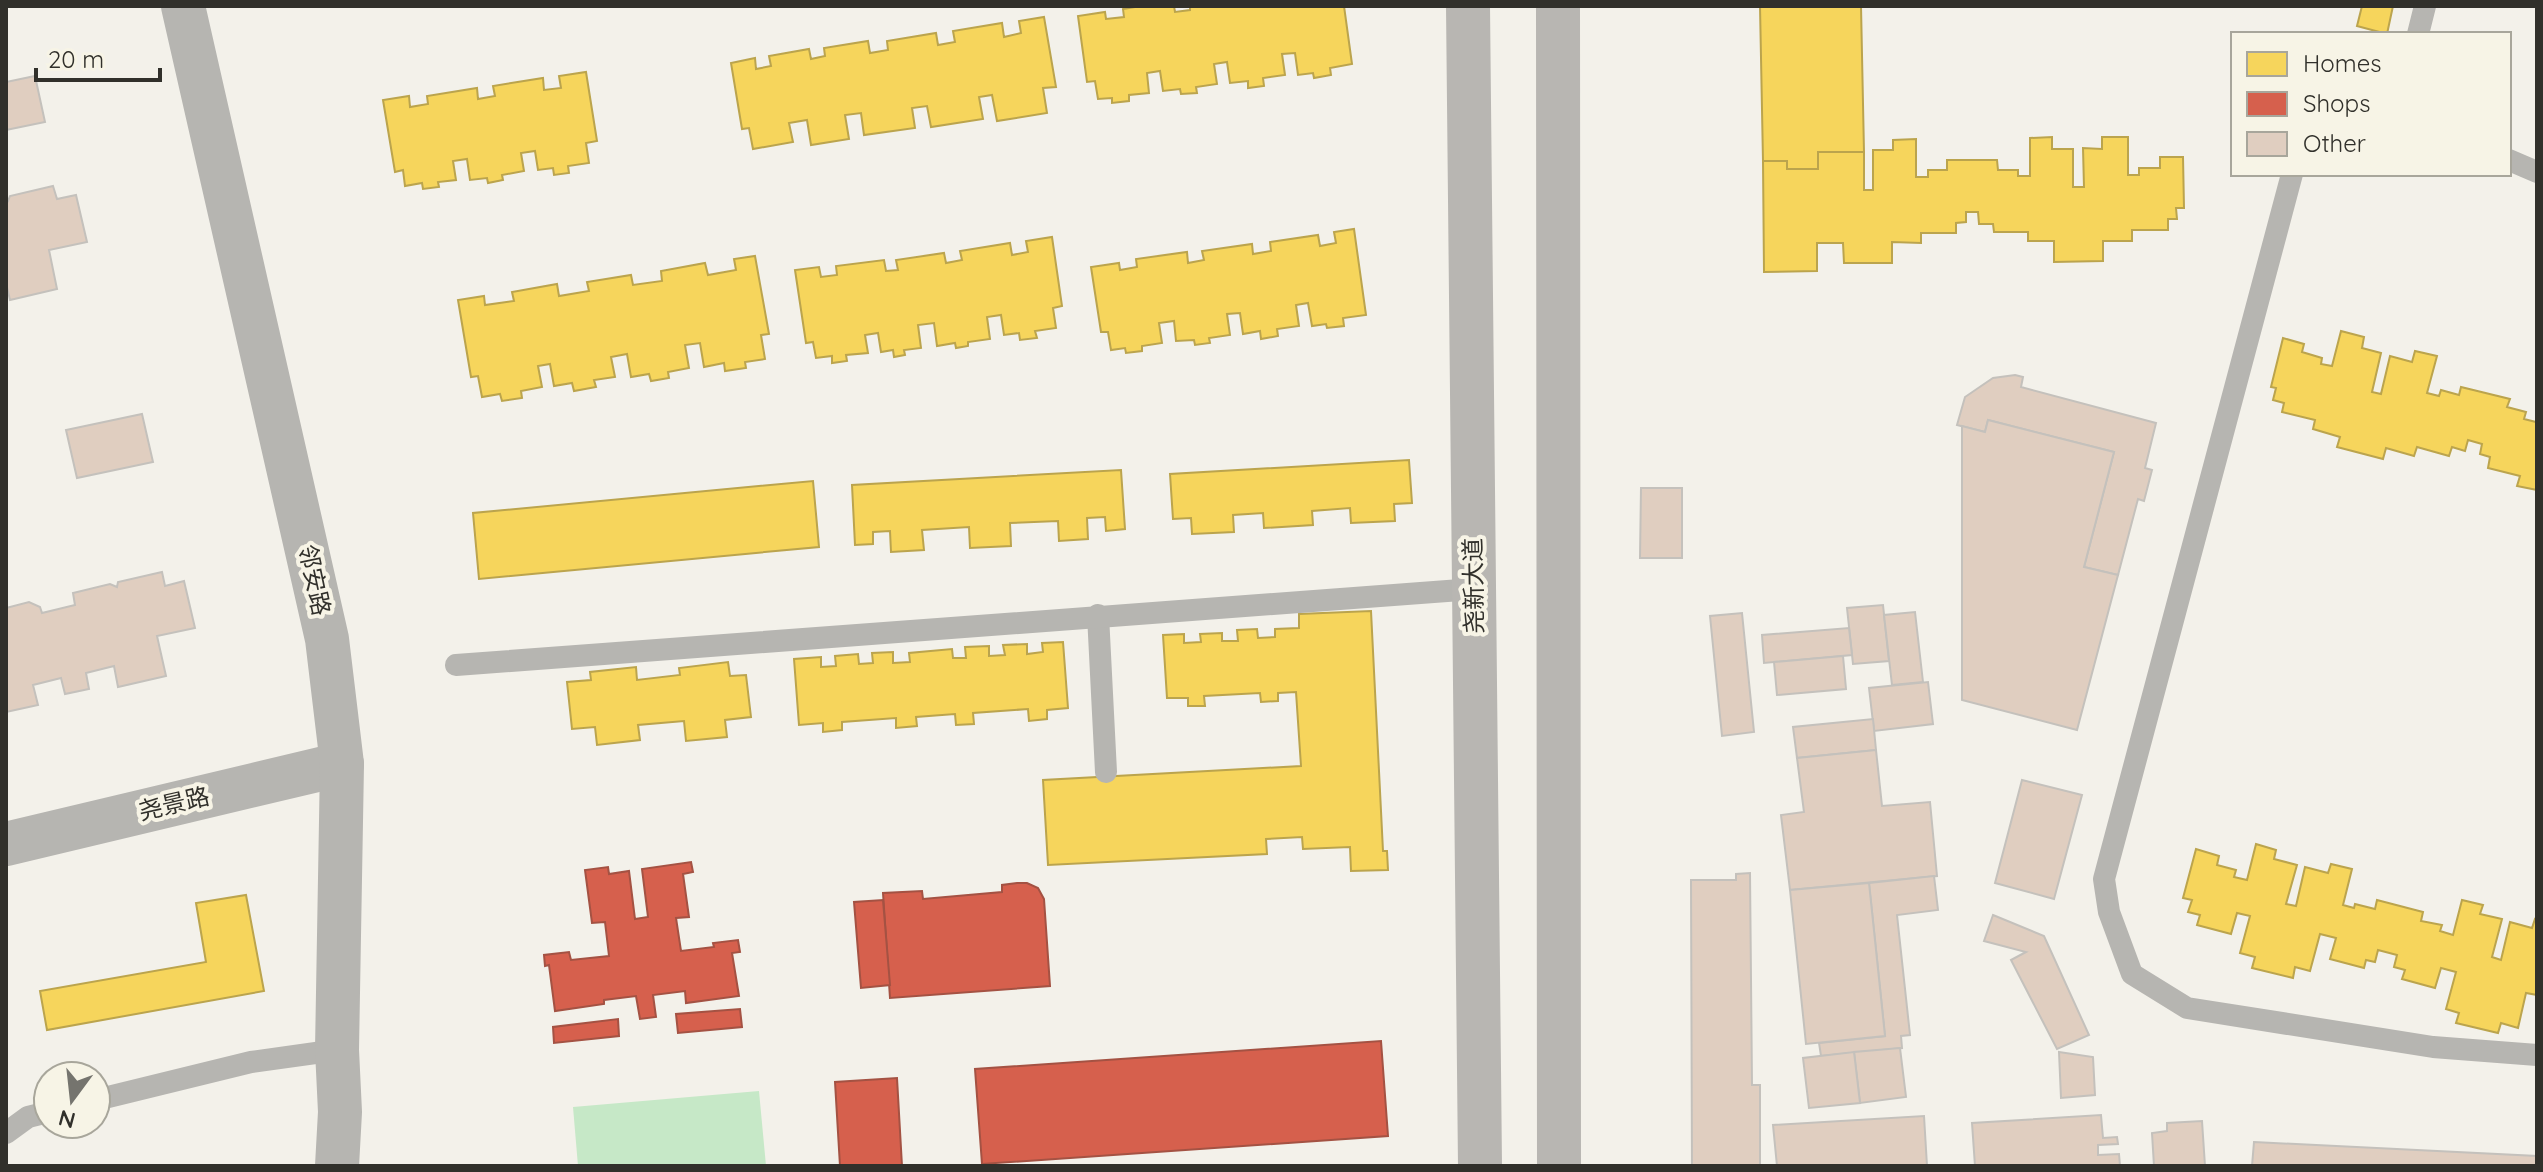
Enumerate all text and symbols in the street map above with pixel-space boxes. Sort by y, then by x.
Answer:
scale bar [36,32,160,82]
legend [2231,32,2511,176]
text: 20 m [48,44,104,74]
text: Homes [2303,48,2381,78]
text: Shops [2303,88,2370,118]
text: Other [2303,128,2366,158]
street label: 尧新大道 [1457,538,1489,634]
street label: 邻安路 [293,541,337,618]
street label: 尧景路 [135,780,212,826]
north arrow [32,1060,112,1140]
text: N [55,1104,78,1135]

